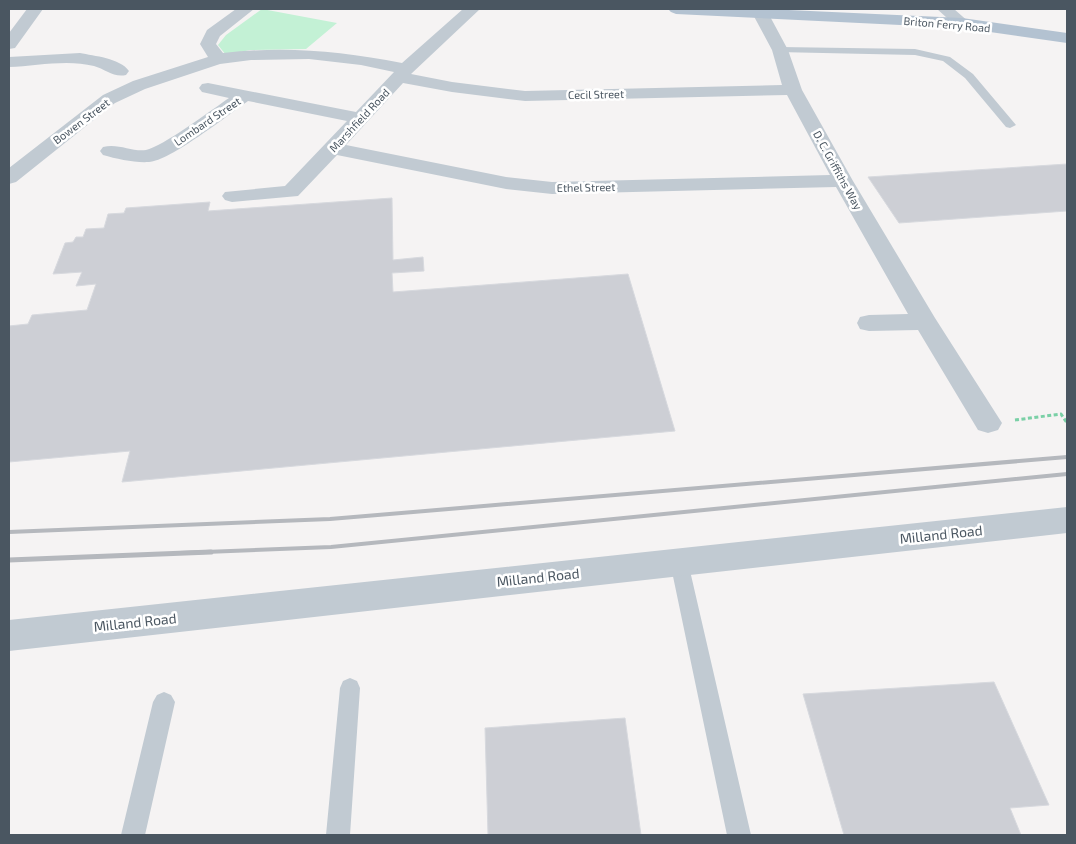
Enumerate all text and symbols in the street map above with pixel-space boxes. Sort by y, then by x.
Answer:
street label: Briton Ferry Road [903,14,991,34]
street label: Marshfield Road [326,86,392,154]
street label: Cecil Street [568,87,624,101]
street label: Lombard Street [171,94,243,148]
street label: Bowen Street [50,96,112,146]
street label: D. C. Griffiths Way [811,128,865,212]
street label: Ethel Street [557,180,615,194]
street label: Milland Road [899,521,983,547]
street label: Milland Road [496,564,580,590]
street label: Milland Road [93,609,177,635]

